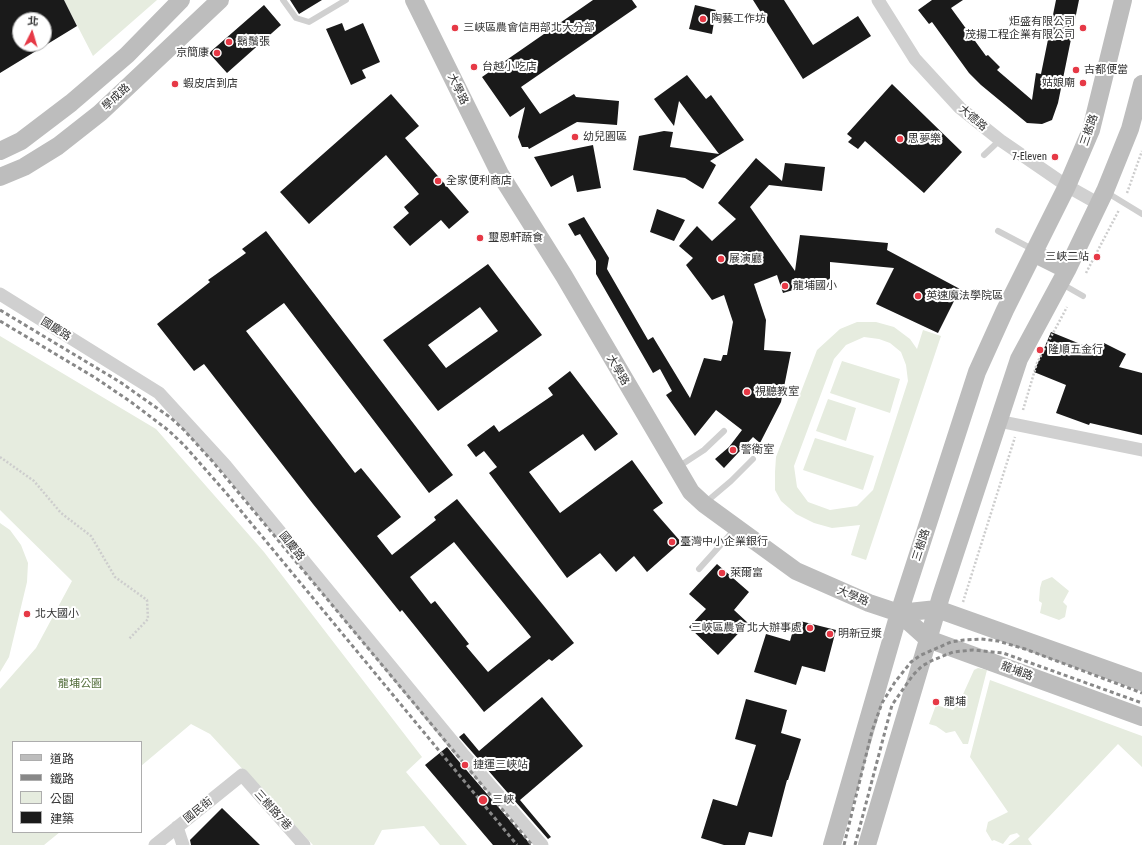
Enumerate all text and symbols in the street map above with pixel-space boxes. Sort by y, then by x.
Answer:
north arrow [12,12,52,52]
place label: 陶藝工作坊 [711,12,766,26]
marker: 陶藝工作坊 [698,14,708,24]
text: 北 [27,15,39,27]
place label: 炬盛有限公司 茂揚工程企業有限公司 [965,15,1075,41]
place label: 三峽區農會信用部北大分部 [463,21,595,35]
marker: 三峽區農會信用部北大分部 [450,23,460,33]
marker: 炬盛有限公司 茂揚工程企業有限公司 [1078,23,1088,33]
place label: 鬍鬚張 [237,35,270,49]
marker: 鬍鬚張 [224,37,234,47]
place label: 京簡康 [176,46,209,60]
marker: 京簡康 [212,48,222,58]
place label: 台越小吃店 [482,60,537,74]
marker: 台越小吃店 [469,62,479,72]
place label: 古都便當 [1084,63,1128,77]
marker: 古都便當 [1071,65,1081,75]
street label: 大學路 [445,71,471,107]
place label: 姑娘廟 [1042,76,1075,90]
place label: 蝦皮店到店 [183,77,238,91]
marker: 姑娘廟 [1078,78,1088,88]
marker: 蝦皮店到店 [170,79,180,89]
street label: 學成路 [99,81,133,113]
street label: 大德路 [956,102,990,134]
street label: 三樹路 [1077,112,1101,148]
place label: 幼兒園區 [583,130,627,144]
marker: 幼兒園區 [570,132,580,142]
place label: 思夢樂 [908,132,941,146]
marker: 思夢樂 [895,134,905,144]
place label: 7-Eleven [1012,150,1047,164]
marker: 7-Eleven [1050,152,1060,162]
place label: 全家便利商店 [446,174,512,188]
marker: 全家便利商店 [433,176,443,186]
place label: 璽恩軒蔬食 [488,231,543,245]
marker: 璽恩軒蔬食 [475,233,485,243]
place label: 三峽二站 [1045,250,1089,264]
place label: 展演廳 [729,252,762,266]
marker: 三峽二站 [1092,252,1102,262]
marker: 展演廳 [716,254,726,264]
place label: 龍埔國小 [793,279,837,293]
marker: 龍埔國小 [780,281,790,291]
place label: 英速魔法學院區 [926,289,1003,303]
marker: 英速魔法學院區 [913,291,923,301]
street label: 國慶路 [39,315,73,343]
place label: 隆順五金行 [1048,343,1103,357]
marker: 隆順五金行 [1035,345,1045,355]
street label: 大學路 [604,352,632,388]
place label: 視聽教室 [755,385,799,399]
marker: 視聽教室 [742,387,752,397]
place label: 警衛室 [741,443,774,457]
marker: 警衛室 [728,445,738,455]
street label: 三樹路 [910,527,932,563]
street label: 國慶路 [276,529,308,563]
place label: 臺灣中小企業銀行 [680,535,768,549]
marker: 臺灣中小企業銀行 [667,537,677,547]
place label: 萊爾富 [730,566,763,580]
marker: 萊爾富 [717,568,727,578]
street label: 大學路 [835,583,871,609]
place label: 北大國小 [35,607,79,621]
marker: 北大國小 [22,609,32,619]
place label: 三峽區農會 北大辦事處 [690,621,802,635]
marker: 三峽區農會 北大辦事處 [805,623,815,633]
place label: 明新豆漿 [838,627,882,641]
marker: 明新豆漿 [825,629,835,639]
street label: 龍埔路 [999,659,1035,683]
park label: 龍埔公園 [58,677,102,691]
place label: 龍埔 [944,695,966,709]
marker: 龍埔 [931,697,941,707]
legend [12,741,142,833]
text: 道路 [50,752,74,766]
place label: 捷運三峽站 [473,758,528,772]
marker: 捷運三峽站 [460,760,470,770]
text: 鐵路 [50,772,74,786]
street label: 三樹路7巷 [252,787,294,833]
text: 公園 [50,792,74,806]
place label: 三峽 [492,793,514,807]
street label: 國民街 [181,794,215,826]
marker: 三峽 [477,794,489,806]
text: 建築 [50,812,74,826]

